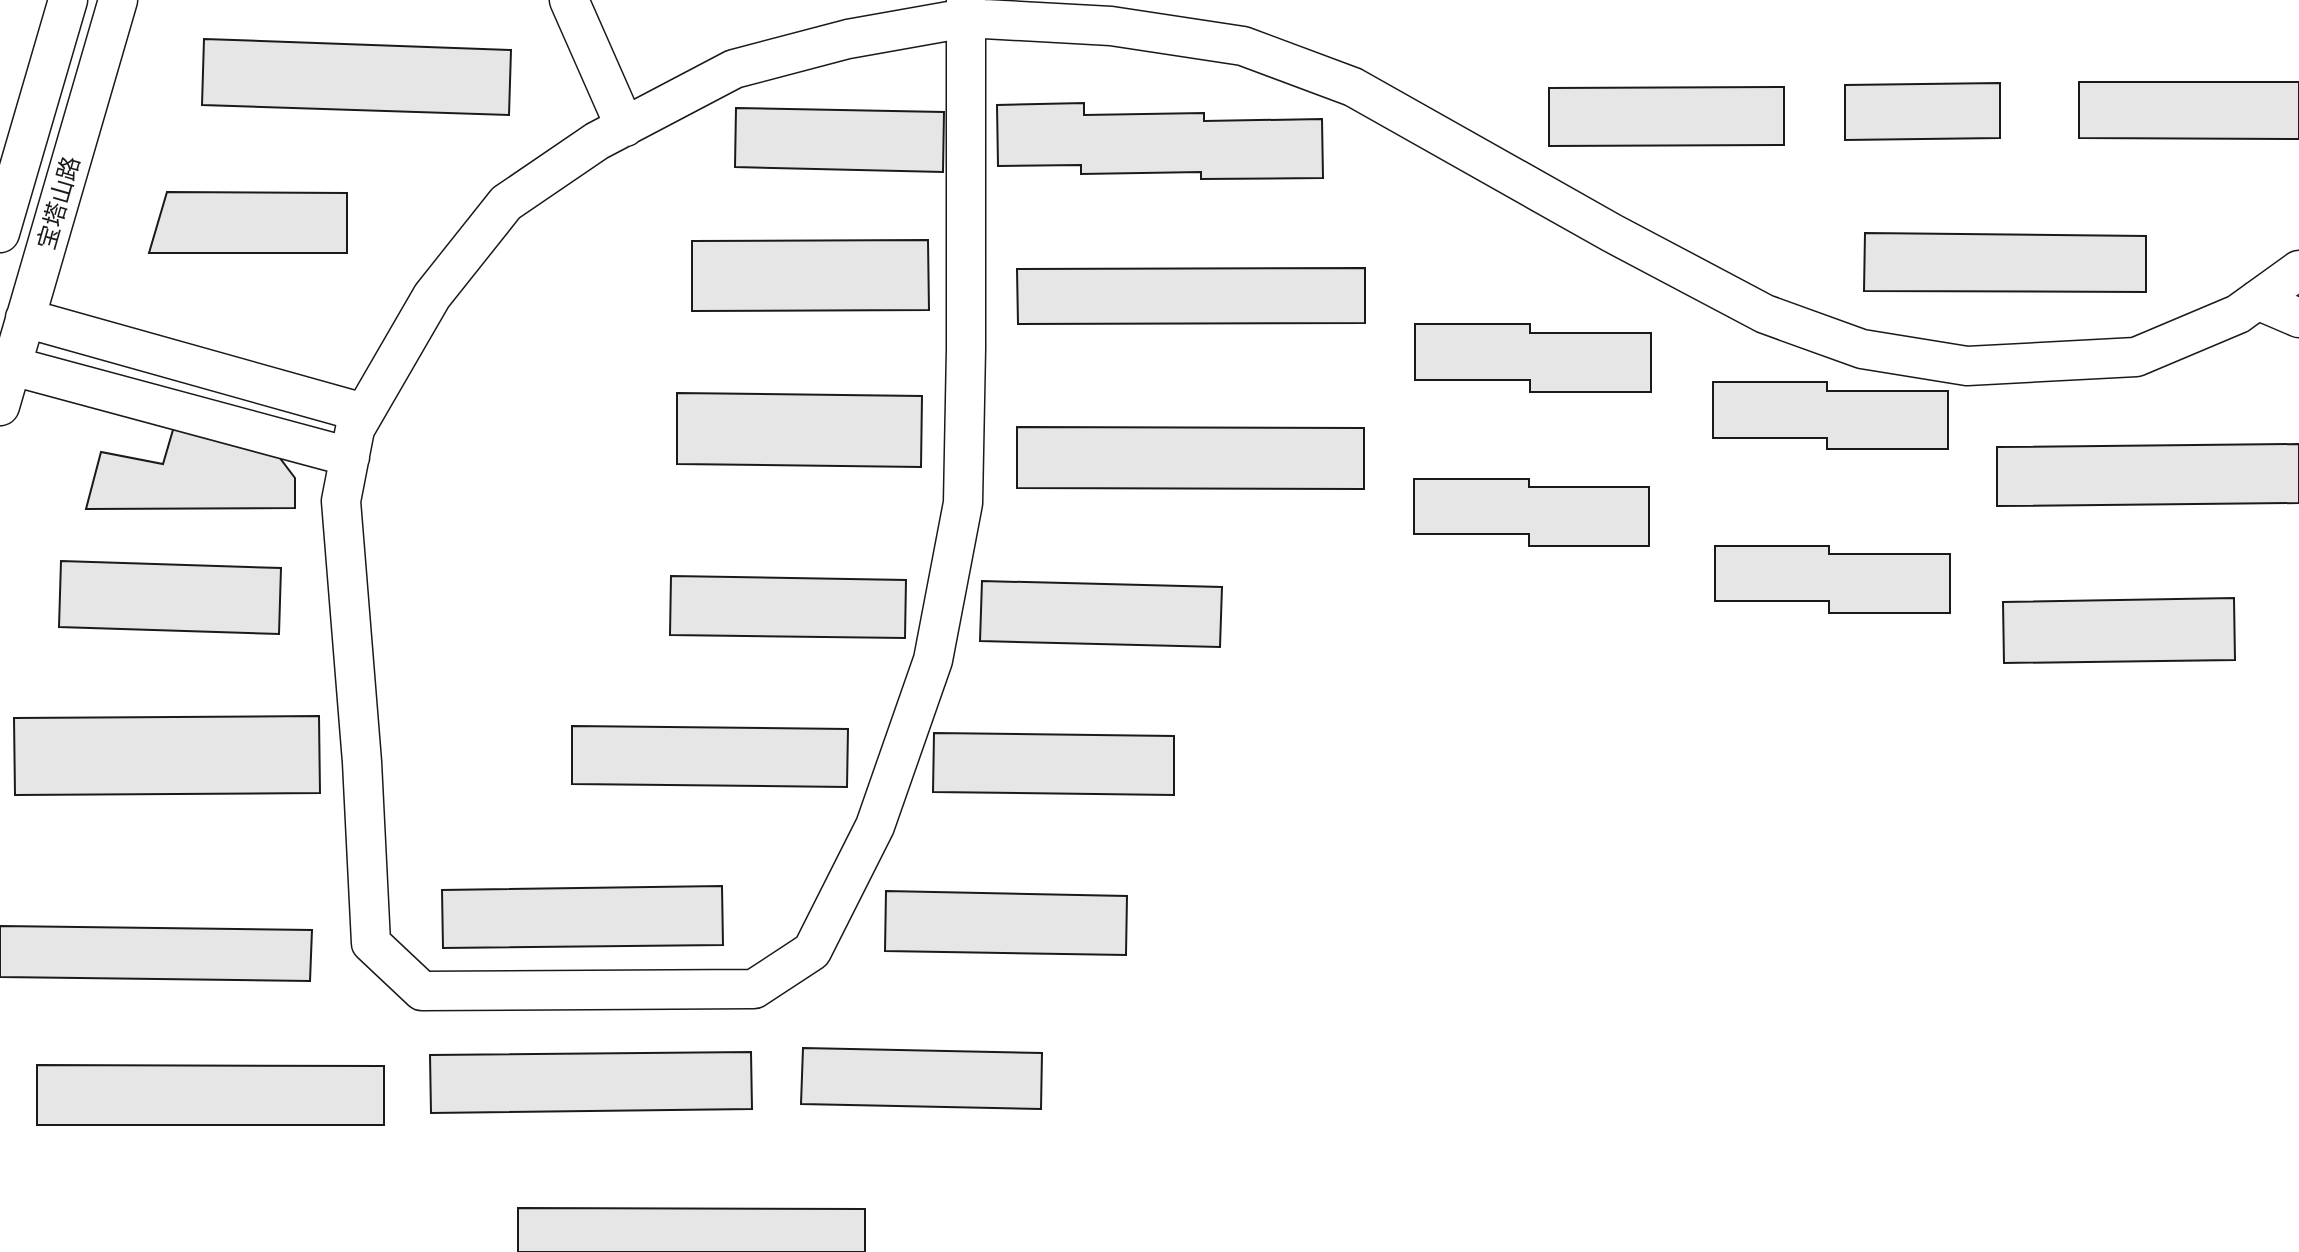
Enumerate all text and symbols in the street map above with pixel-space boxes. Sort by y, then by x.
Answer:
street label: 宝塔山路 [32,153,86,253]

